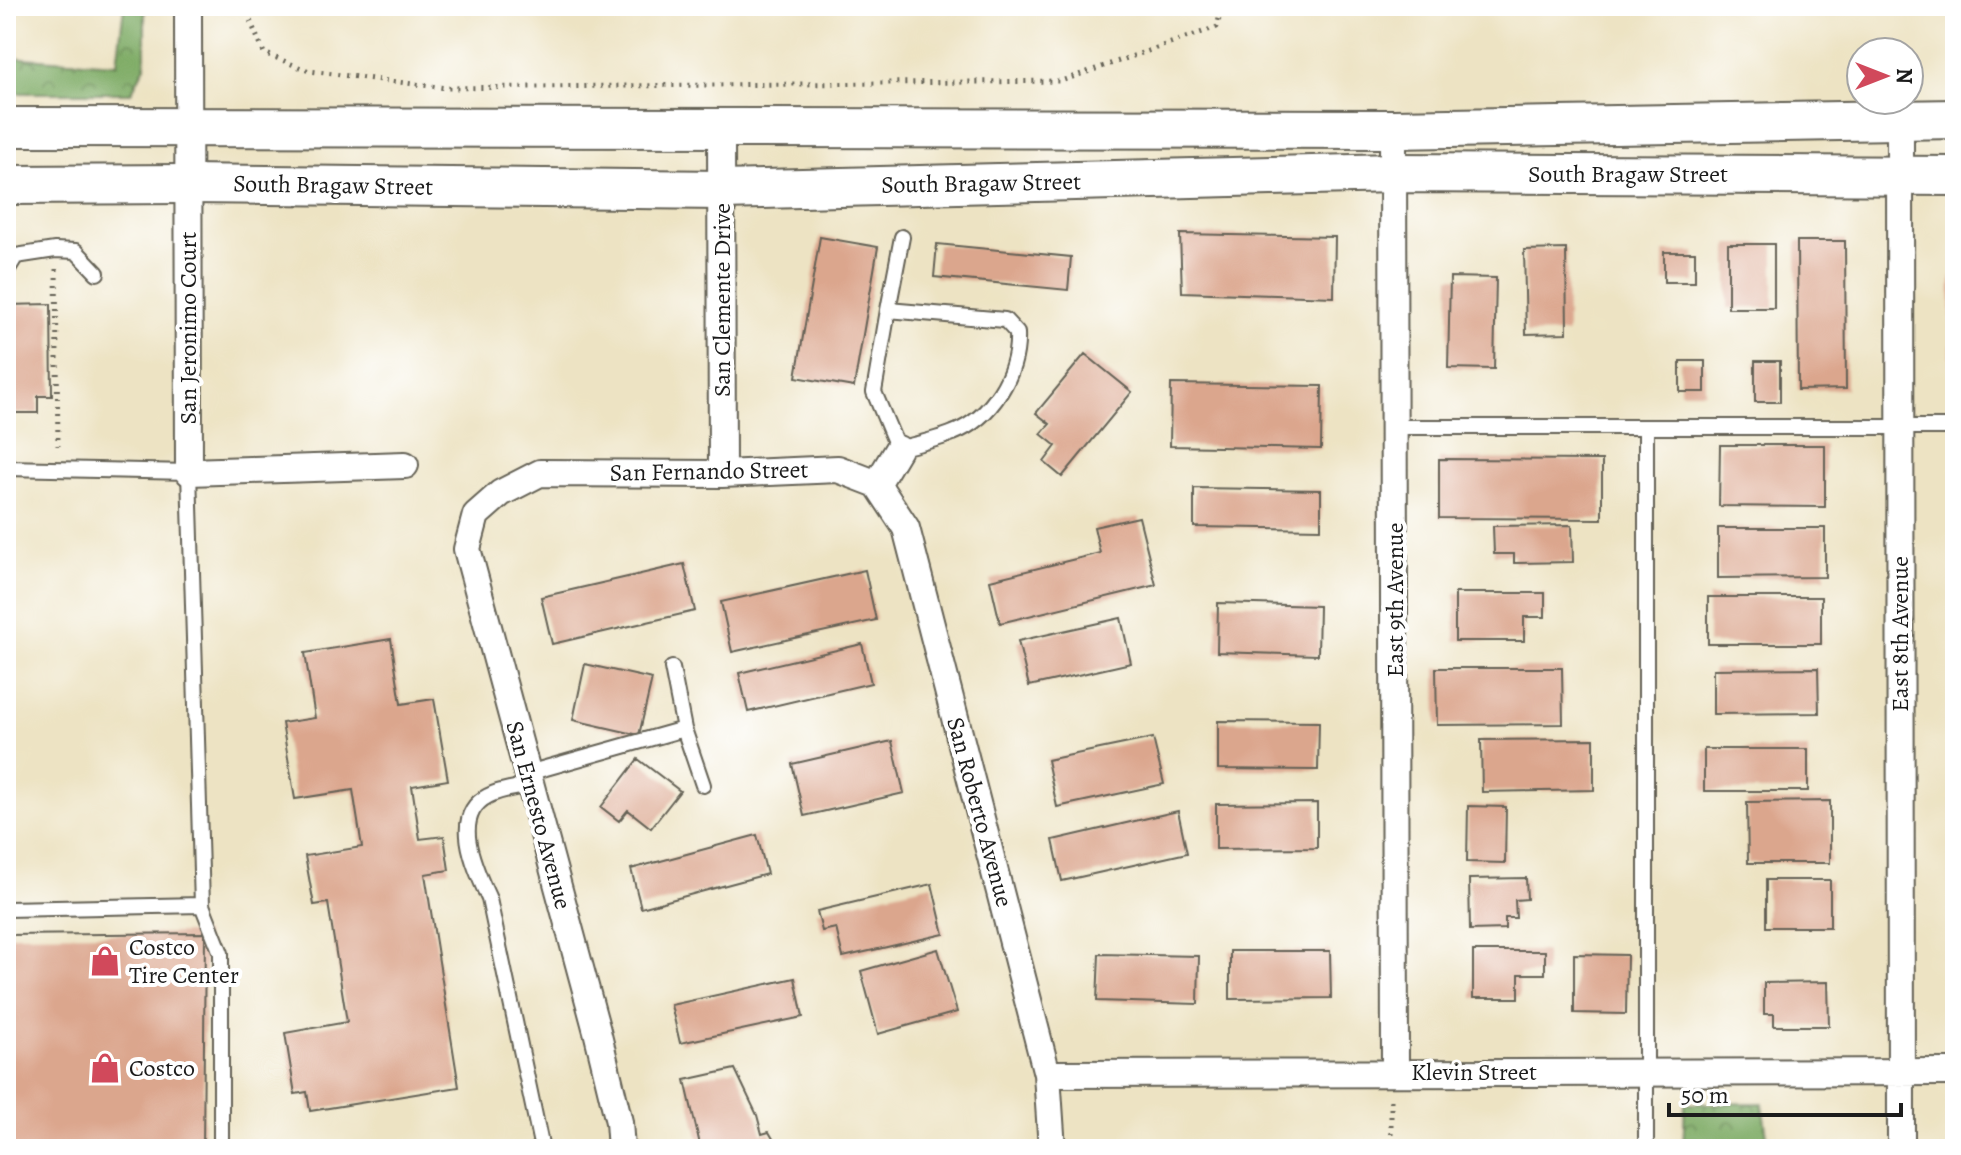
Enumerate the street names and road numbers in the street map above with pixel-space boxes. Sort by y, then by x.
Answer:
street label: South Bragaw Street [1528,158,1728,190]
street label: South Bragaw Street [881,165,1081,201]
street label: South Bragaw Street [233,167,433,203]
street label: San Clemente Drive [706,203,738,397]
street label: San Jeronimo Court [172,231,204,425]
street label: San Fernando Street [609,453,809,489]
street label: East 9th Avenue [1379,522,1411,678]
street label: East 8th Avenue [1884,556,1916,712]
street label: San Roberto Avenue [939,713,1021,911]
street label: San Ernesto Avenue [498,717,580,913]
street label: Klevin Street [1411,1056,1537,1088]

